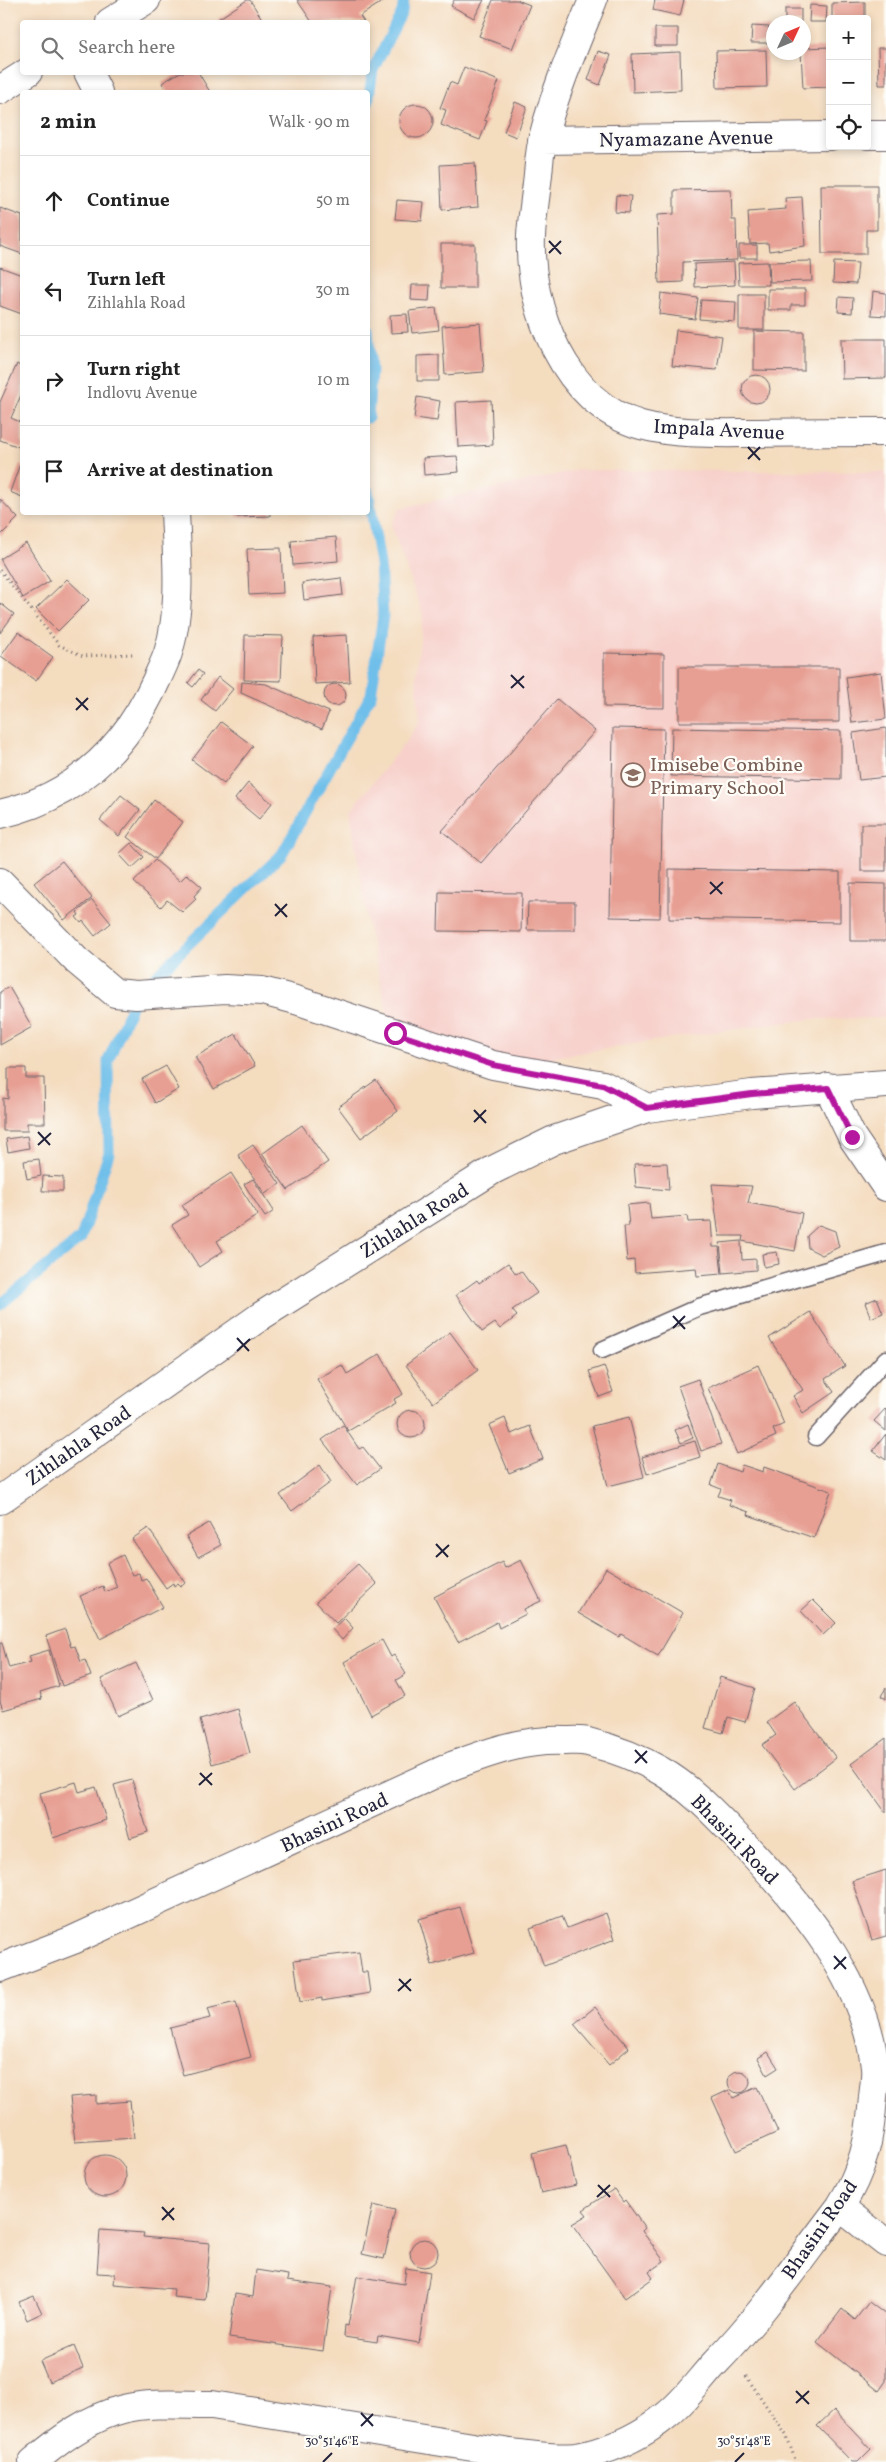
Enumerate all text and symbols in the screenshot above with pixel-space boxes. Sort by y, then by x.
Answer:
north arrow [766,15,811,60]
map controls [826,15,871,150]
button: + [826,15,871,60]
search box [20,20,370,75]
icon: search [38,34,66,62]
text: Search here [78,35,175,61]
button: − [826,60,871,105]
button: locate [826,105,871,150]
text: 2 min [40,108,97,137]
text: Walk · 90 m [268,112,350,134]
street label: Nyamazane Avenue [599,124,773,156]
icon: ahead [40,187,68,215]
text: Continue [87,188,170,214]
text: 50 m [316,190,350,212]
text: Turn left [87,267,166,293]
icon: left [40,277,68,305]
text: 30 m [315,280,350,302]
text: Zihlahla Road [87,293,186,315]
text: Turn right [87,357,180,383]
icon: right [40,367,68,395]
text: 10 m [317,370,350,392]
text: Indlovu Avenue [87,383,197,405]
street label: Impala Avenue [652,414,785,448]
icon: arrive [40,457,68,485]
text: Arrive at destination [87,458,273,484]
place label: Imisebe Combine Primary School [650,752,803,803]
school or university icon: Imisebe Combine Primary School [620,762,646,788]
route start [384,1022,407,1045]
route end [841,1126,864,1149]
street label: Zihlahla Road [355,1177,475,1266]
street label: Zihlahla Road [21,1400,138,1494]
street label: Bhasini Road [276,1787,393,1861]
street label: Bhasini Road [683,1789,784,1892]
street label: Bhasini Road [776,2175,865,2286]
text: 30°51'46"E [305,2434,359,2450]
text: 30°51'48"E [717,2434,771,2450]

